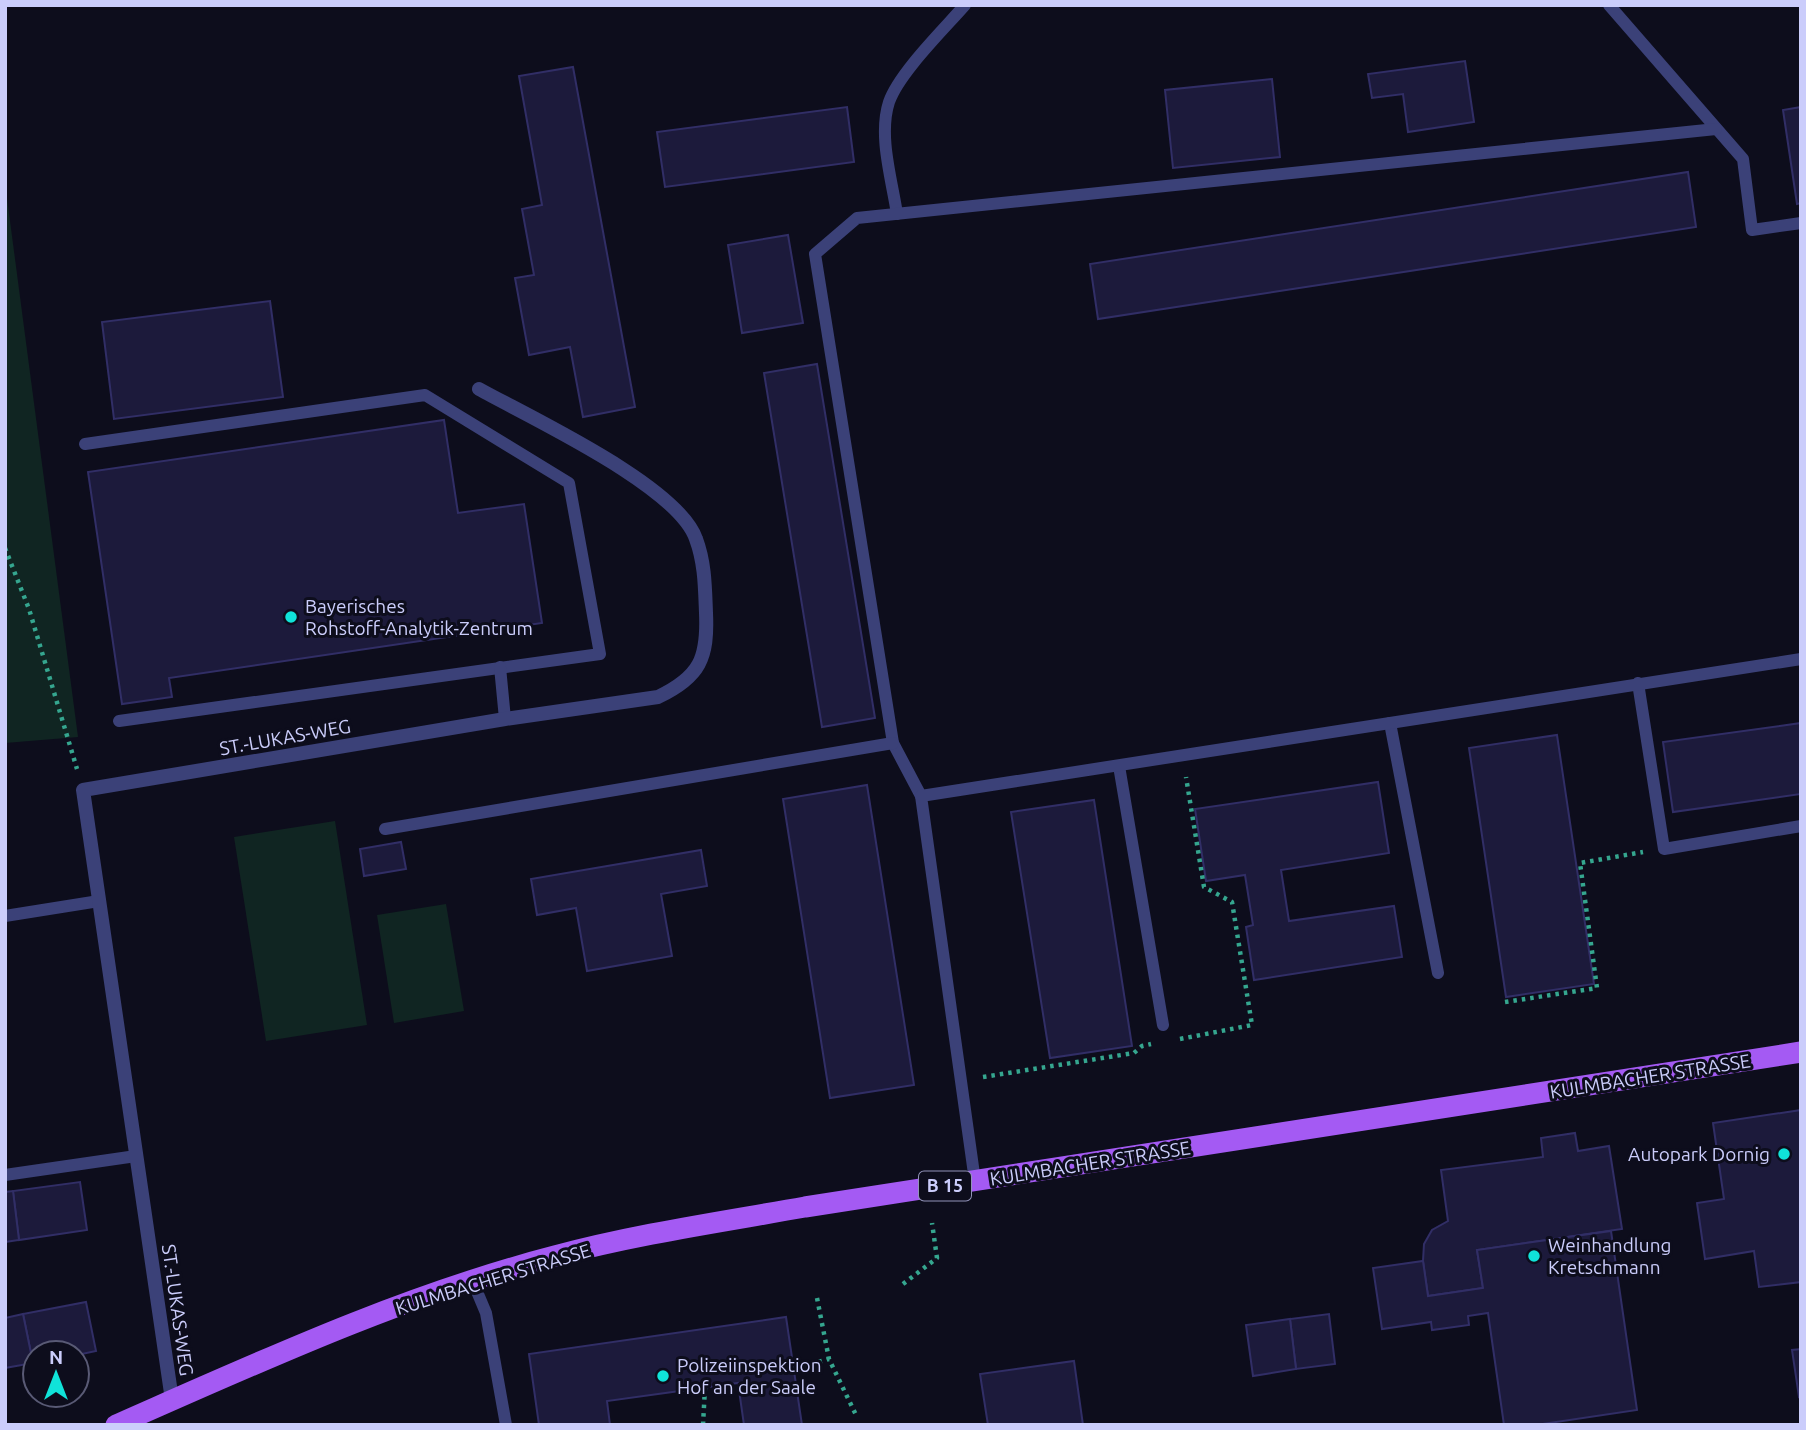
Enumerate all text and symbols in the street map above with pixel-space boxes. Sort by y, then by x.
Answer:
place label: Bayerisches Rohstoff-Analytik-Zentrum [305,595,533,639]
marker: Bayerisches Rohstoff-Analytik-Zentrum [283,609,299,625]
street label: ST.-LUKAS-WEG [218,715,352,759]
street label: KULMBACHER STRASSE [1548,1049,1752,1103]
street label: KULMBACHER STRASSE [988,1136,1192,1190]
place label: Autopark Dornig [1628,1143,1770,1165]
marker: Autopark Dornig [1776,1146,1792,1162]
road number: B 15 [919,1171,971,1200]
place label: Weinhandlung Kretschmann [1548,1234,1671,1278]
street label: KULMBACHER STRASSE [393,1239,593,1319]
street label: ST.-LUKAS-WEG [158,1243,198,1377]
marker: Weinhandlung Kretschmann [1526,1248,1542,1264]
north arrow [21,1339,91,1409]
text: N [49,1346,63,1368]
place label: Polizeiinspektion Hof an der Saale [677,1354,821,1398]
marker: Polizeiinspektion Hof an der Saale [655,1368,671,1384]

